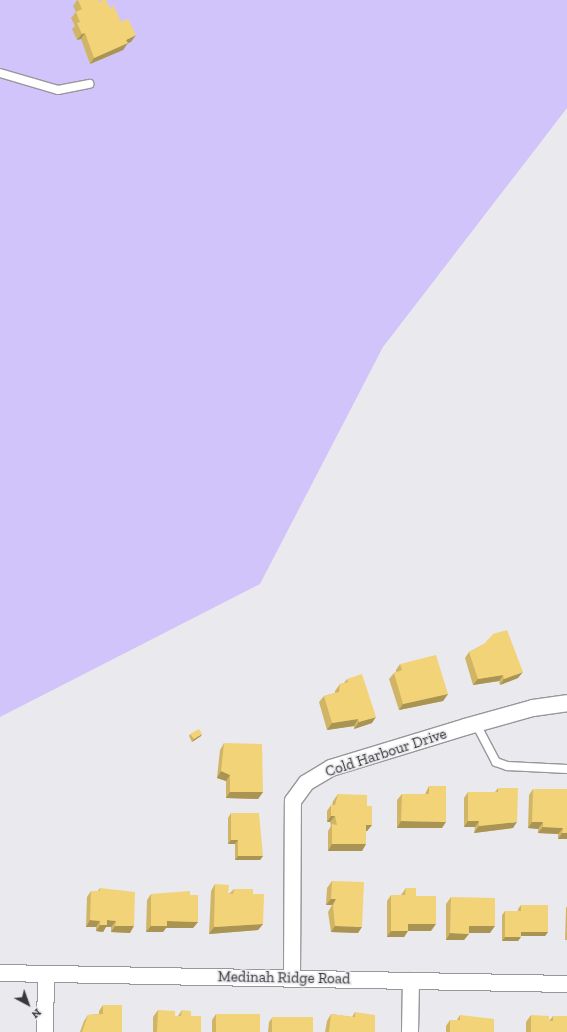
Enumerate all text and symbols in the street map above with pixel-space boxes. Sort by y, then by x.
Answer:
street label: Cold Harbour Drive [323,725,449,781]
street label: Medinah Ridge Road [218,968,350,988]
north arrow [8,984,48,1024]
text: N [29,1006,44,1021]

